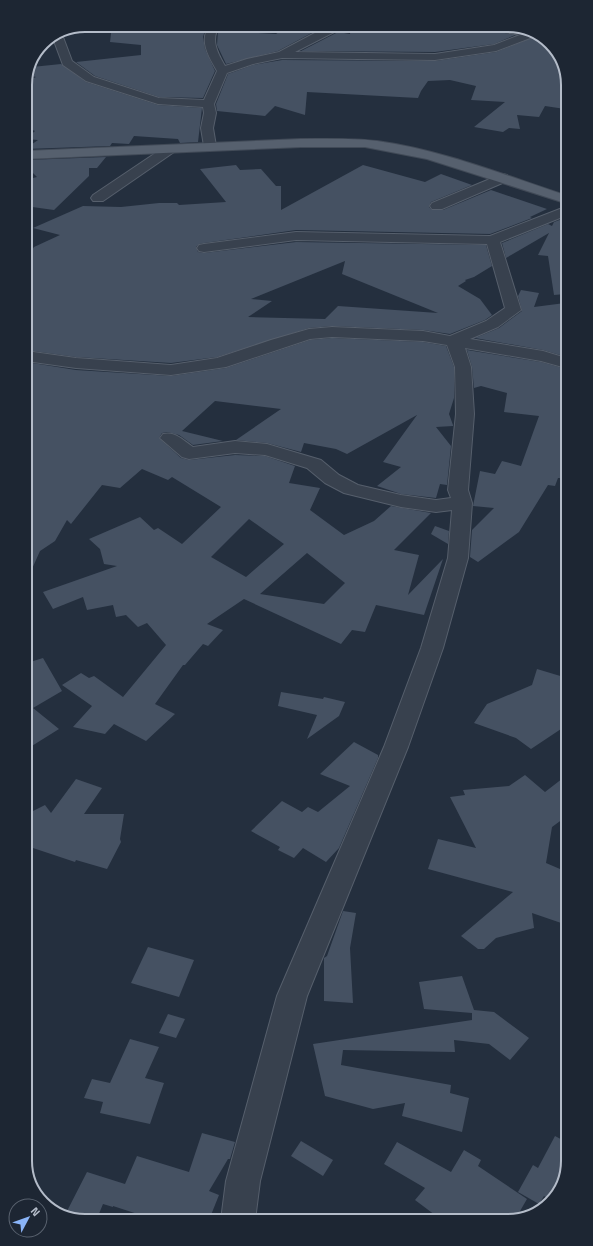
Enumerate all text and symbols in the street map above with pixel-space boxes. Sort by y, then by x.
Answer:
north arrow [8,1198,48,1238]
text: N [27,1203,44,1220]

